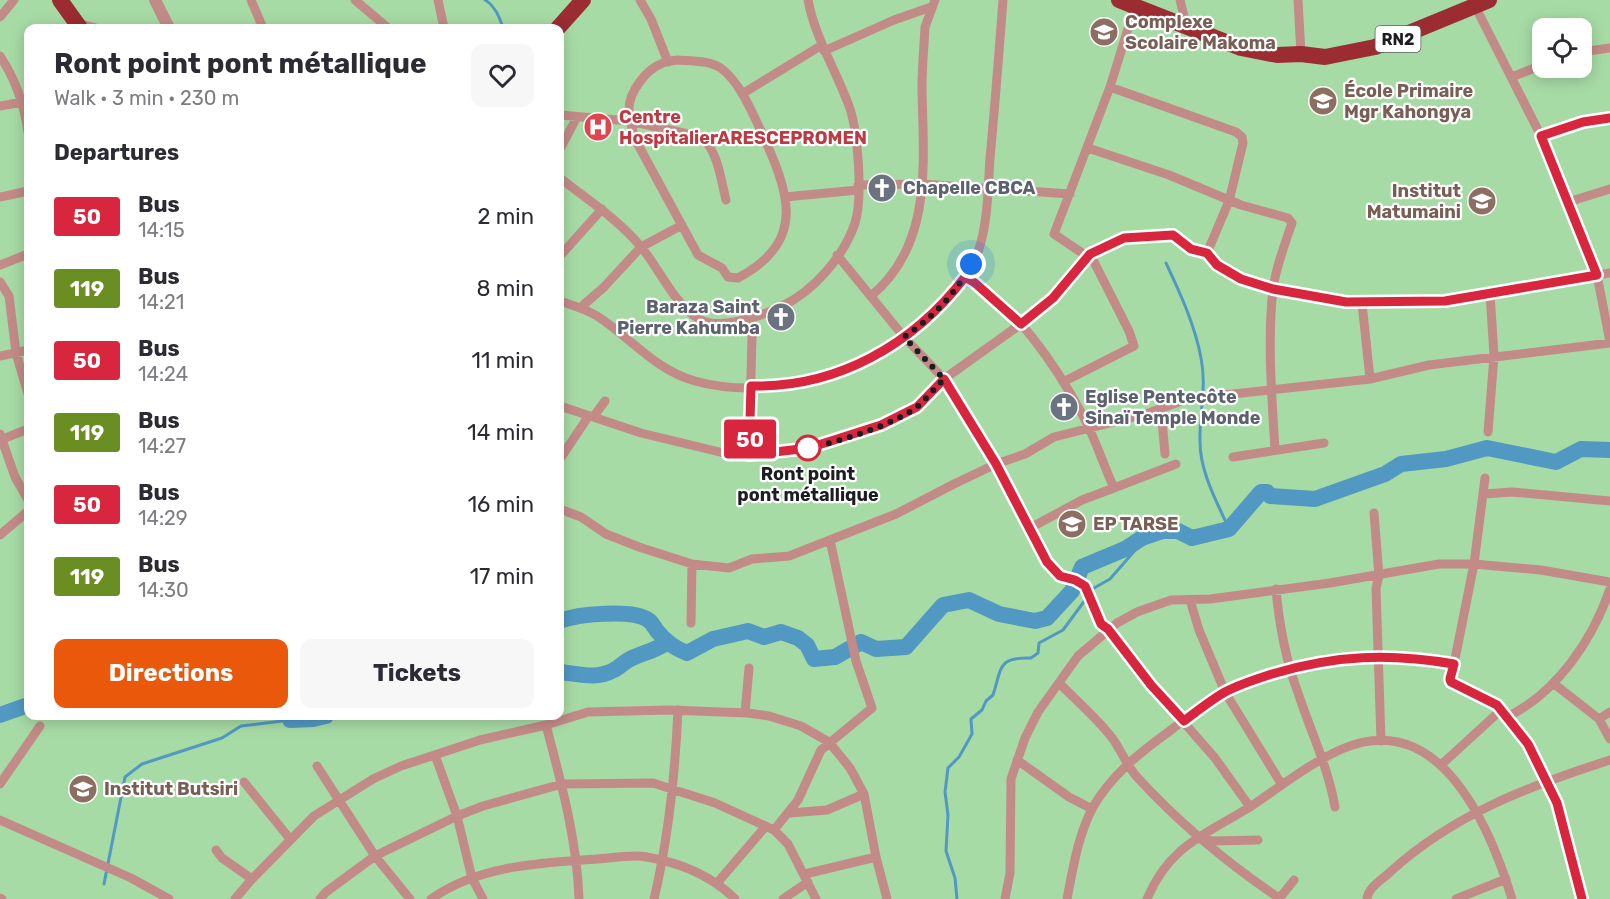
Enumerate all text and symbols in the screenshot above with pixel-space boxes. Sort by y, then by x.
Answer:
place label: Complexe Scolaire Makoma [1125,11,1276,54]
school or university icon: Complexe Scolaire Makoma [1088,16,1120,48]
map controls [1532,18,1592,78]
button: locate [1532,18,1592,78]
road number: RN2 [1376,26,1420,52]
button: heart [471,44,534,107]
text: Ront point pont métallique [54,47,427,80]
place label: École Primaire Mgr Kahongya [1344,80,1474,123]
school or university icon: École Primaire Mgr Kahongya [1307,85,1339,117]
text: Walk · 3 min · 230 m [54,86,239,110]
place label: Centre HospitalierARESCEPROMEN [619,106,867,149]
hospital icon: Centre HospitalierARESCEPROMEN [582,111,614,143]
text: Departures [54,139,179,166]
church icon: Chapelle CBCA [866,172,898,204]
place label: Chapelle CBCA [903,177,1036,199]
place label: Institut Matumaini [1367,180,1461,223]
school or university icon: Institut Matumaini [1466,185,1498,217]
text: Bus [138,191,180,218]
text: 2 min [477,203,534,230]
text: 50 [73,204,101,229]
text: 14:15 [138,218,185,242]
your location [956,249,986,279]
text: Bus [138,263,180,290]
text: 8 min [476,275,534,302]
text: 119 [70,276,104,301]
text: 14:21 [138,290,184,314]
place label: Baraza Saint Pierre Kahumba [617,296,760,339]
church icon: Baraza Saint Pierre Kahumba [765,301,797,333]
text: Bus [138,335,180,362]
text: 11 min [472,347,534,374]
text: 50 [73,348,101,373]
text: 14:24 [138,362,188,386]
place label: Eglise Pentecôte Sinaï Temple Monde [1085,386,1261,429]
church icon: Eglise Pentecôte Sinaï Temple Monde [1048,391,1080,423]
text: Bus [138,407,180,434]
text: 14 min [467,419,534,446]
text: 119 [70,420,104,445]
line badge: 50 [723,420,777,458]
text: 50 [736,427,764,452]
text: 14:27 [138,434,186,458]
marker: Ront point pont métallique [795,435,821,461]
place label: Ront point pont métallique [737,463,879,506]
text: Bus [138,479,180,506]
text: 16 min [468,491,534,518]
text: 50 [73,492,101,517]
text: 14:29 [138,506,188,530]
school or university icon: EP TARSE [1056,508,1088,540]
place label: EP TARSE [1093,513,1179,535]
text: Bus [138,551,180,578]
text: 17 min [470,563,534,590]
text: 119 [70,564,104,589]
text: 14:30 [138,578,189,602]
button: Directions [54,639,288,708]
button: Tickets [300,639,534,708]
school or university icon: Institut Butsiri [67,773,99,805]
place label: Institut Butsiri [104,778,238,800]

